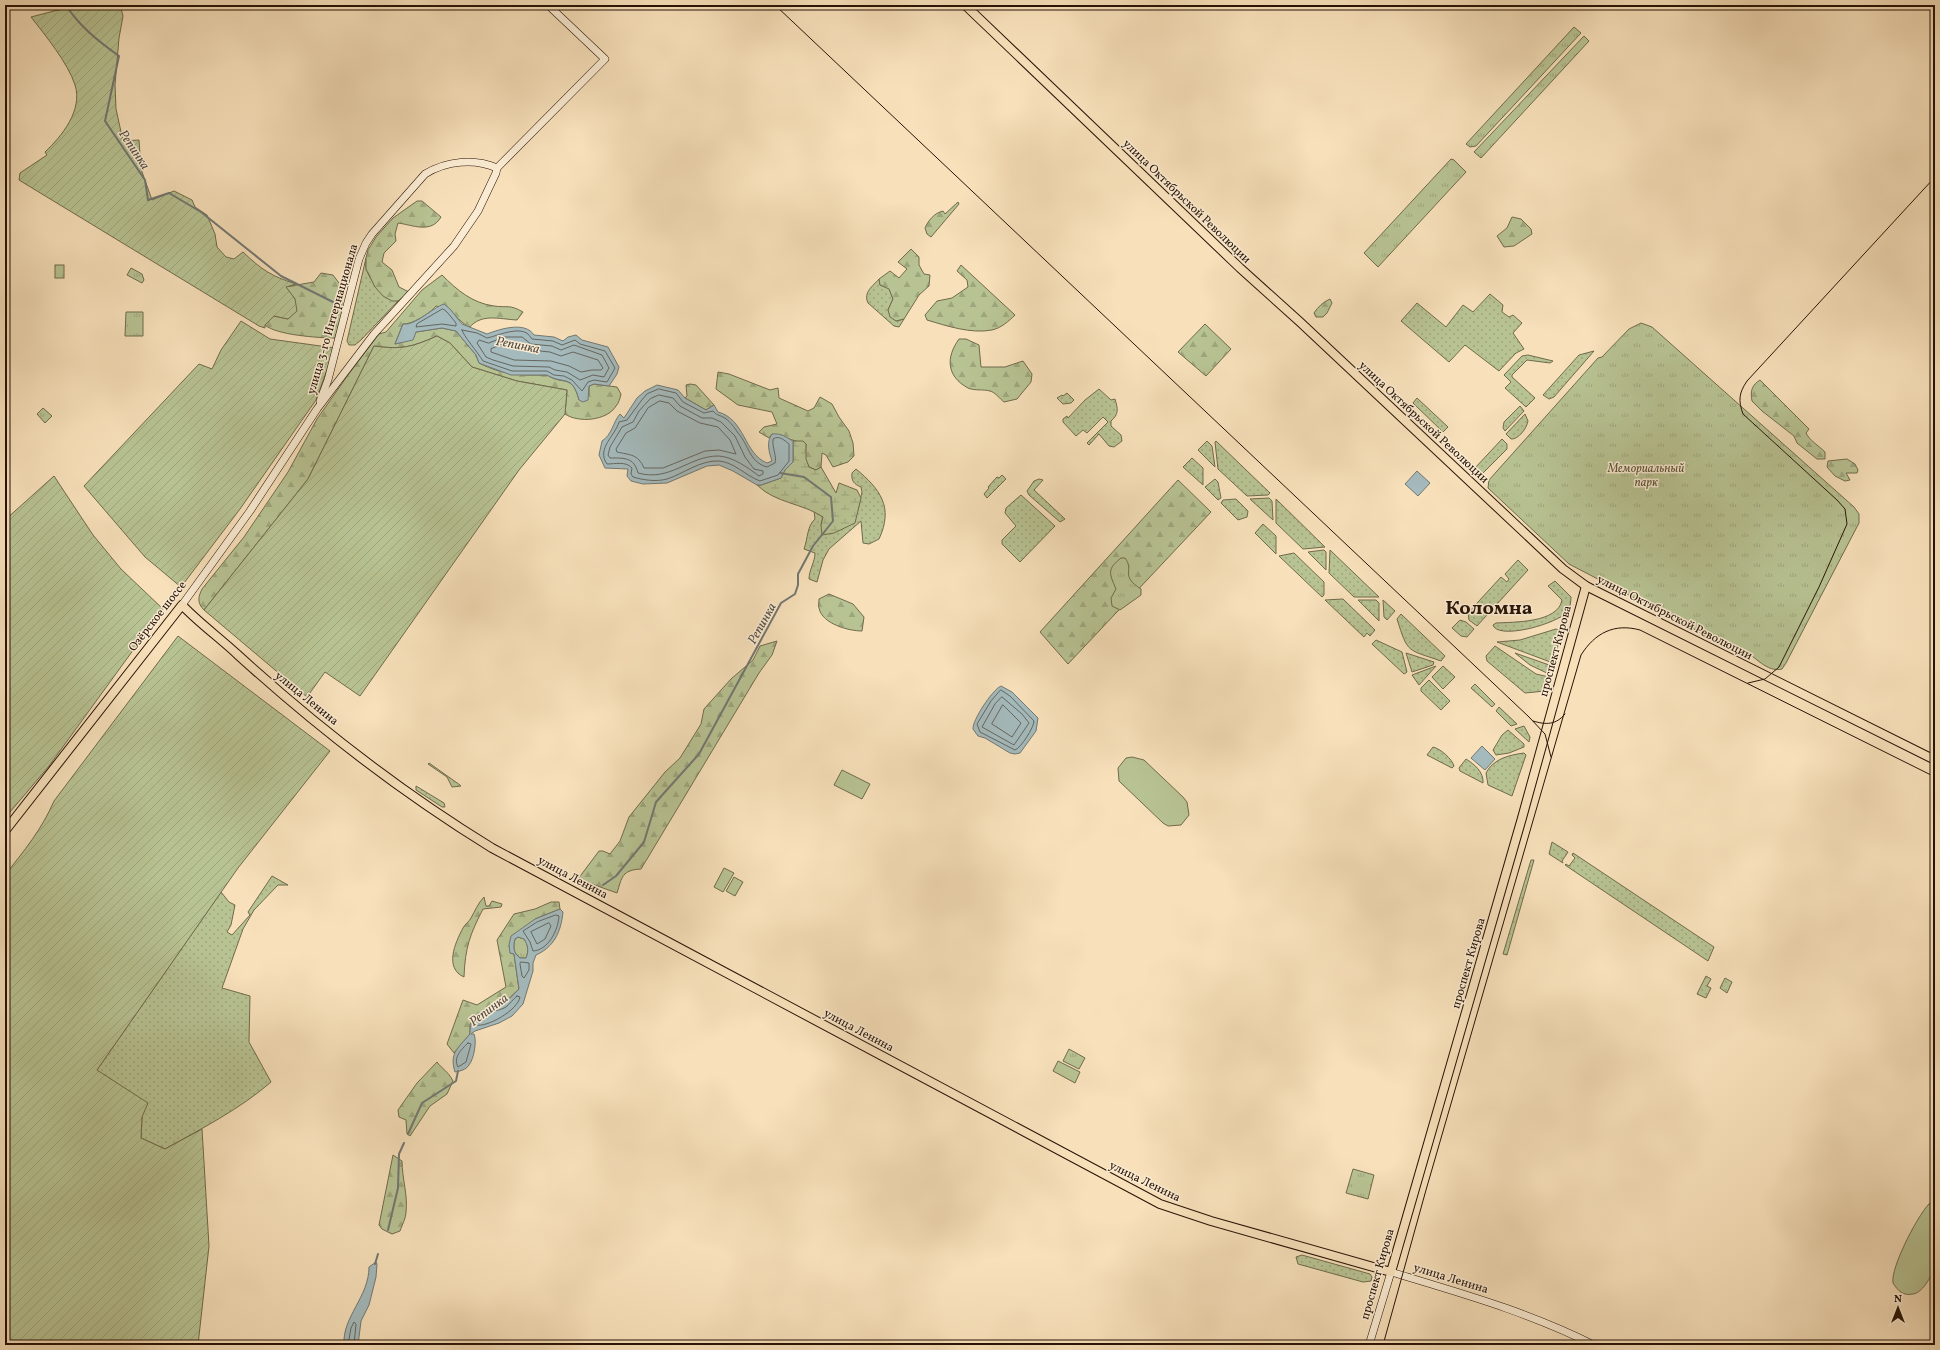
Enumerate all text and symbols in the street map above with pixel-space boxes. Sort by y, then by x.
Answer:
water label: Репинка [113,127,153,174]
street label: улица Октябрьской Революции [1119,136,1254,267]
street label: улица 3-го Интернационала [304,242,362,396]
water label: Репинка [494,333,541,359]
street label: улица Октябрьской Революции [1355,358,1492,487]
park label: Мемориальный парк [1607,461,1684,491]
street label: улица Октябрьской Революции [1594,572,1755,664]
street label: Озёрское шоссе [125,578,191,655]
district label: Коломна [1445,595,1533,623]
water label: Репинка [744,600,781,648]
street label: проспект Кирова [1536,604,1576,699]
street label: улица Ленина [271,668,342,729]
street label: улица Ленина [535,853,611,903]
street label: проспект Кирова [1448,916,1490,1011]
water label: Репинка [466,990,512,1031]
street label: улица Ленина [821,1006,897,1056]
street label: улица Ленина [1106,1158,1183,1206]
street label: проспект Кирова [1357,1227,1399,1322]
street label: улица Ленина [1411,1260,1490,1298]
north arrow [1878,1288,1918,1328]
text: N [1894,1292,1902,1307]

